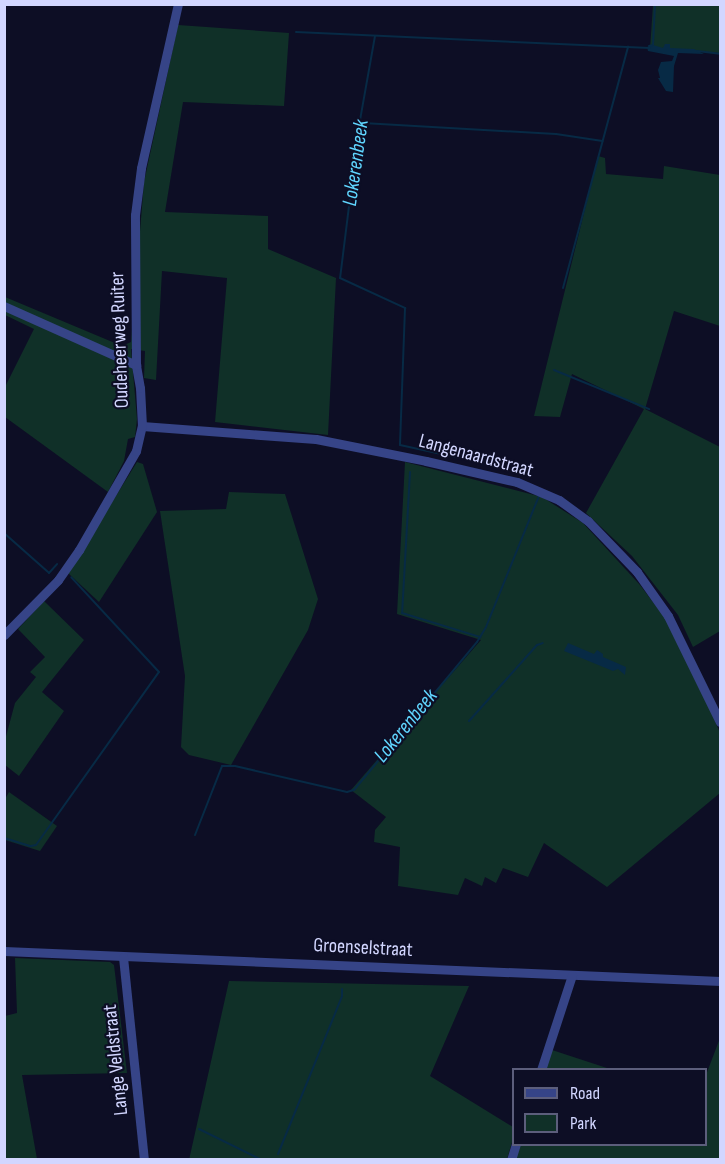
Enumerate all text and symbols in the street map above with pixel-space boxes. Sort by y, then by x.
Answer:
water label: Lokerenbeek [337,118,375,208]
street label: Oudeheerweg Ruiter [106,271,134,409]
street label: Langenaardstraat [416,429,536,483]
water label: Lokerenbeek [369,684,443,768]
street label: Groenselstraat [313,933,413,963]
street label: Lange Veldstraat [98,1003,134,1117]
legend [512,1068,707,1146]
text: Road [570,1083,600,1104]
text: Park [570,1113,596,1134]

